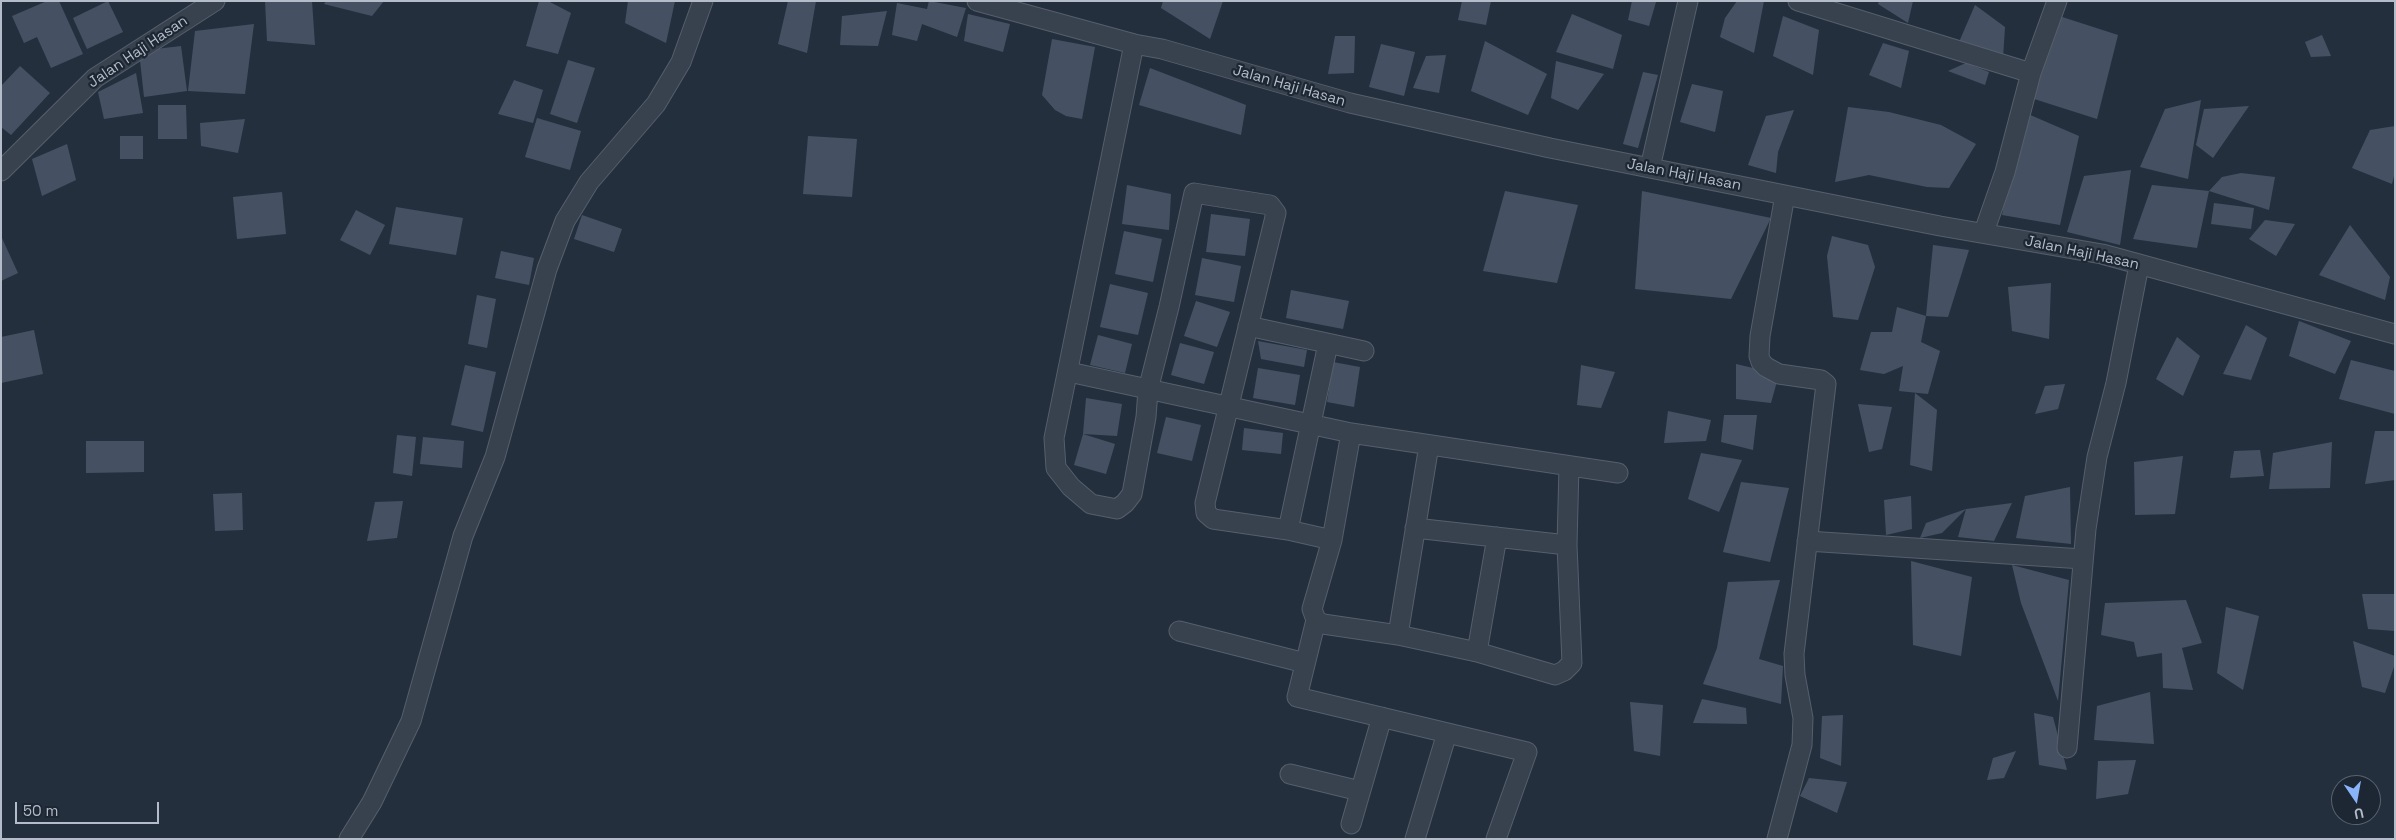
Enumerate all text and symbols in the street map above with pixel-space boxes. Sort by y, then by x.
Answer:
street label: Jalan Haji Hasan [85,12,191,92]
street label: Jalan Haji Hasan [1231,61,1347,111]
street label: Jalan Haji Hasan [1625,155,1743,195]
street label: Jalan Haji Hasan [2023,232,2141,274]
north arrow [2331,775,2381,825]
scale bar [18,792,161,824]
text: 50 m [23,801,58,820]
text: U [2352,804,2365,823]

